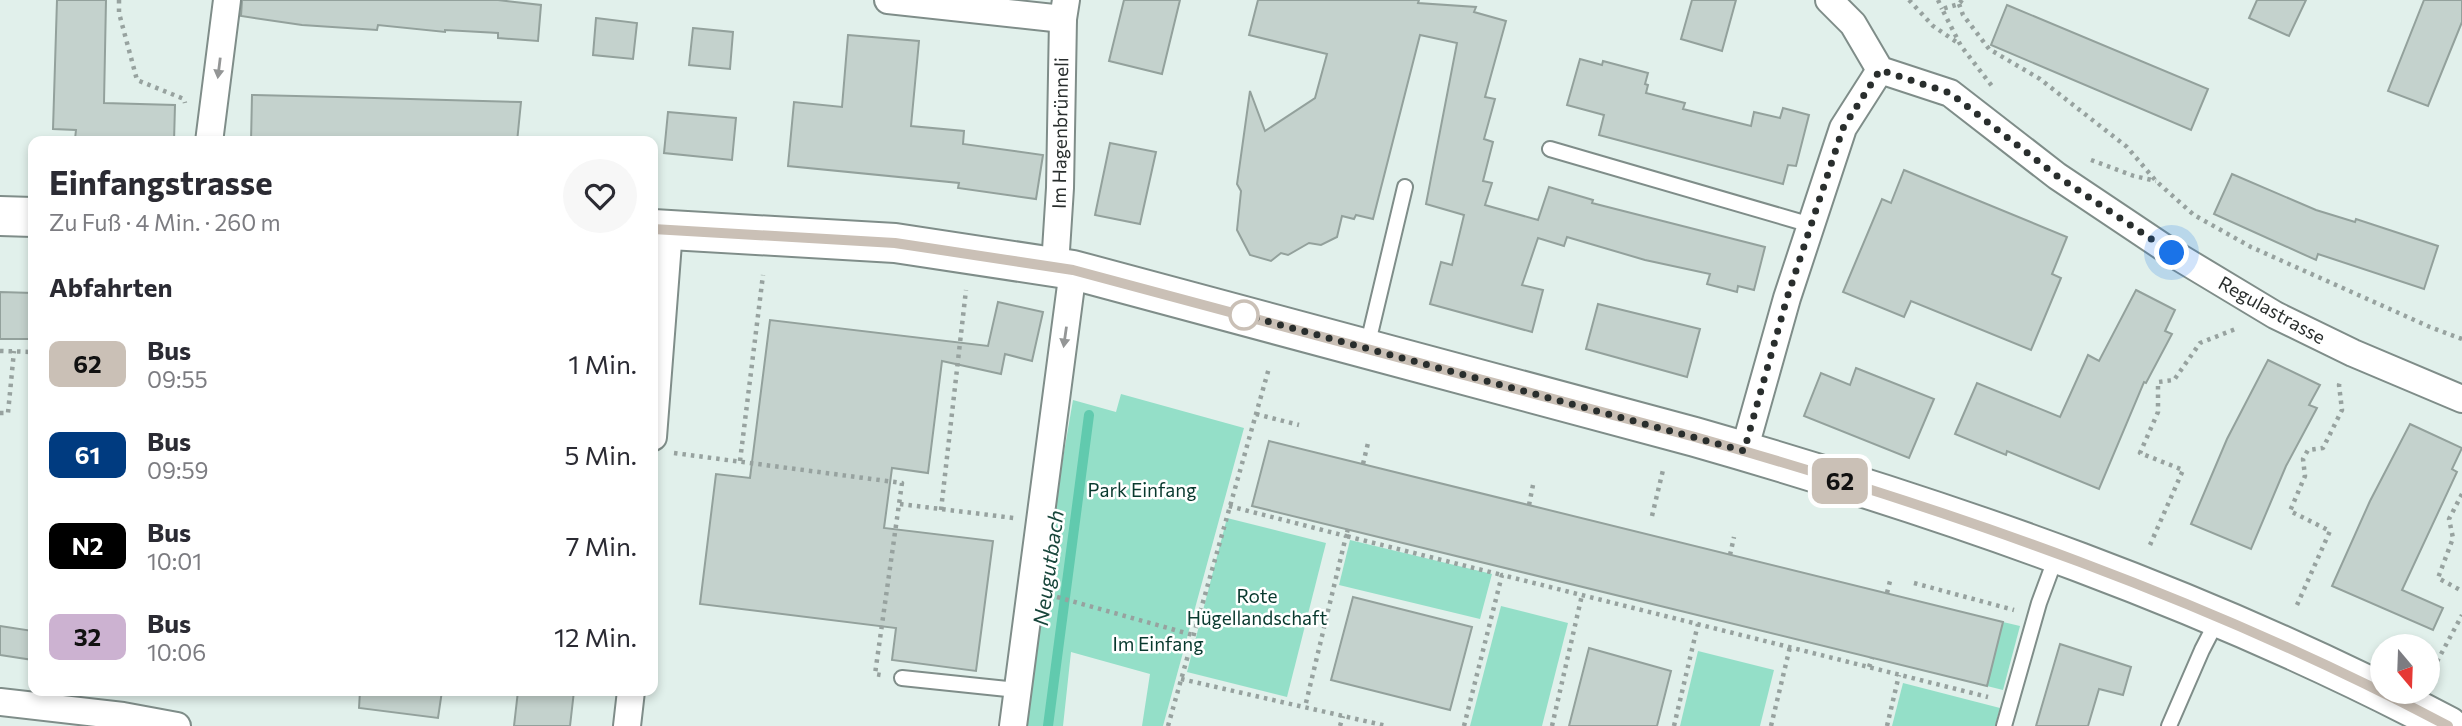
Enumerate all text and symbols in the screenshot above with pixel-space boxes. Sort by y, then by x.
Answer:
one-way arrow [213,57,224,79]
street label: Im Hagenbrünneli [1047,57,1072,209]
button: heart [563,159,637,233]
text: Einfangstrasse [49,161,273,202]
text: Zu Fuß · 4 Min. · 260 m [49,208,281,236]
your location [2154,235,2189,270]
text: Abfahrten [49,271,172,302]
street label: Regulastrasse [2215,271,2330,348]
unlabelled marker [1229,300,1259,330]
one-way arrow [1059,326,1070,348]
text: Bus [147,334,191,365]
text: 1 Min. [568,348,637,379]
text: 62 [73,349,102,378]
text: 09:55 [147,365,208,393]
text: Bus [147,425,191,456]
text: 5 Min. [564,439,637,470]
text: 61 [75,440,100,469]
text: 09:59 [147,456,209,484]
line badge: 62 [1808,458,1871,504]
text: 62 [1826,466,1854,495]
park label: Park Einfang [1088,478,1196,501]
water label: Neugutbach [1027,509,1068,627]
text: Bus [147,516,191,547]
text: 7 Min. [566,530,637,561]
text: N2 [72,531,103,560]
text: 10:01 [147,547,202,575]
park label: Rote Hügellandschaft [1187,584,1328,629]
text: Bus [147,607,191,638]
text: 12 Min. [554,621,637,652]
text: 32 [74,622,101,651]
park label: Im Einfang [1112,632,1204,655]
north arrow [2370,634,2440,704]
map controls [2370,634,2440,704]
text: 10:06 [147,638,206,666]

